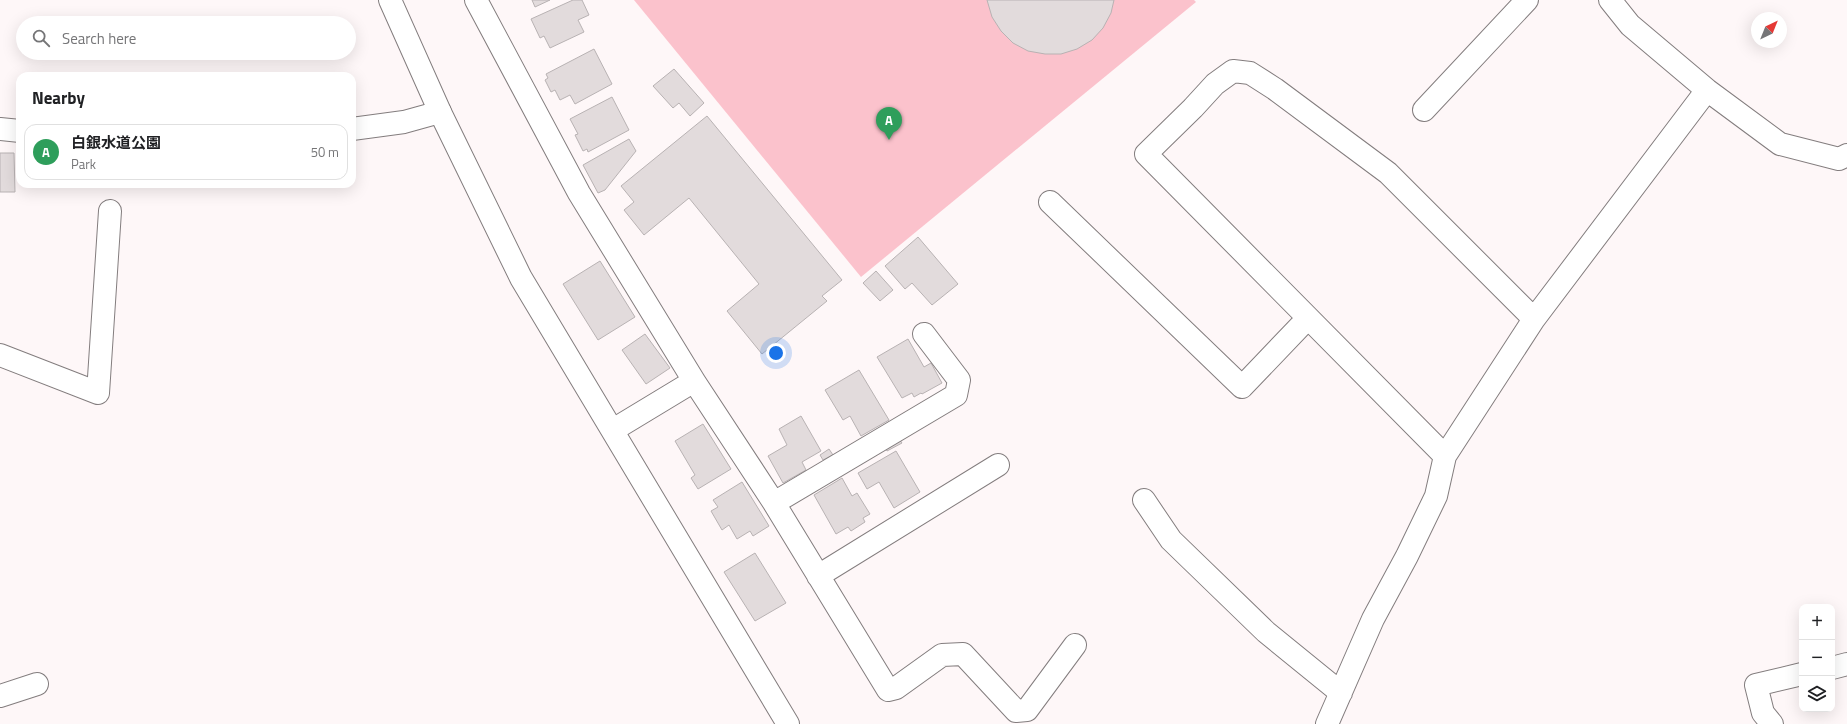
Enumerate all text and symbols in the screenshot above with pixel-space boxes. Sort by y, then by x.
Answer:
north arrow [1751,12,1787,48]
search box [16,16,356,60]
icon: search [30,27,52,49]
text: Search here [62,27,136,50]
text: Nearby [32,85,85,111]
pin: A [876,107,902,140]
text: 白銀水道公園 [71,131,161,154]
text: A [42,142,50,162]
text: 50 m [311,142,339,162]
text: Park [71,154,96,174]
your location [766,343,786,363]
map controls [1799,604,1835,712]
button: + [1799,604,1835,640]
button: − [1799,640,1835,676]
button: layers [1799,676,1835,712]

